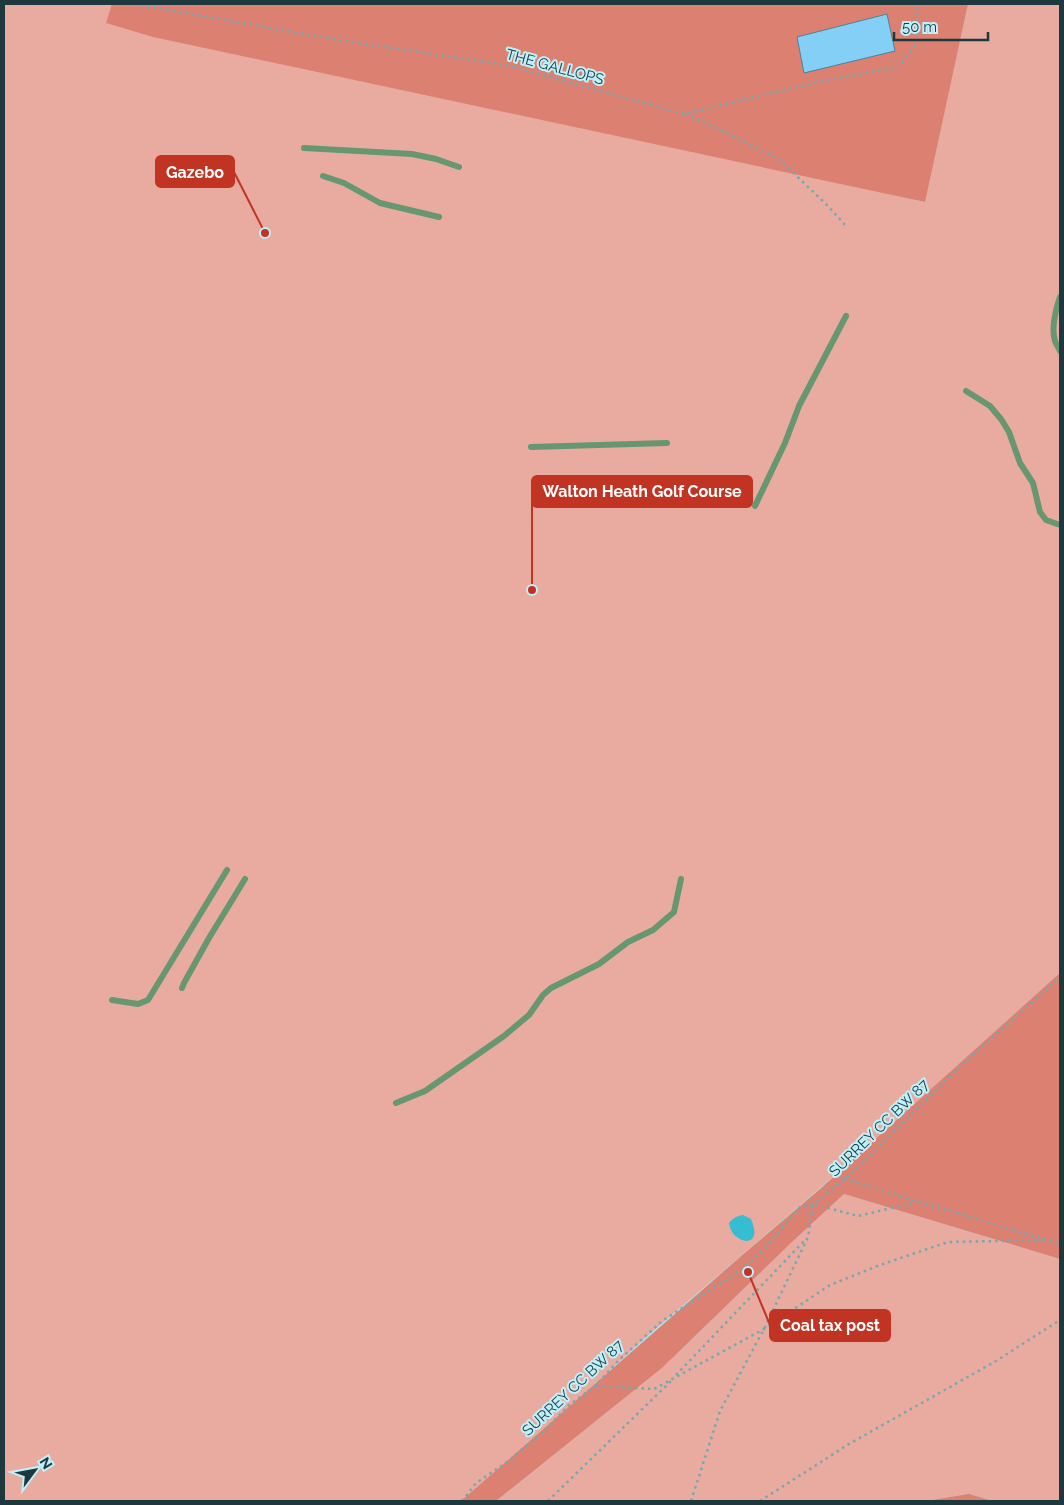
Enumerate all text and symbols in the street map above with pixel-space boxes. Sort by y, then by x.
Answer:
scale bar [894,10,988,42]
text: 50 m [902,18,937,36]
street label: THE GALLOPS [504,45,606,89]
callout: Gazebo [156,156,234,187]
text: Gazebo [166,163,224,182]
callout: Walton Heath Golf Course [532,476,752,507]
text: Walton Heath Golf Course [542,482,742,501]
street label: SURREY CC BW 87 [825,1076,933,1180]
callout: Coal tax post [770,1310,890,1341]
text: Coal tax post [780,1316,880,1335]
street label: SURREY CC BW 87 [519,1336,627,1440]
north arrow [10,1445,60,1495]
text: N [36,1454,56,1472]

